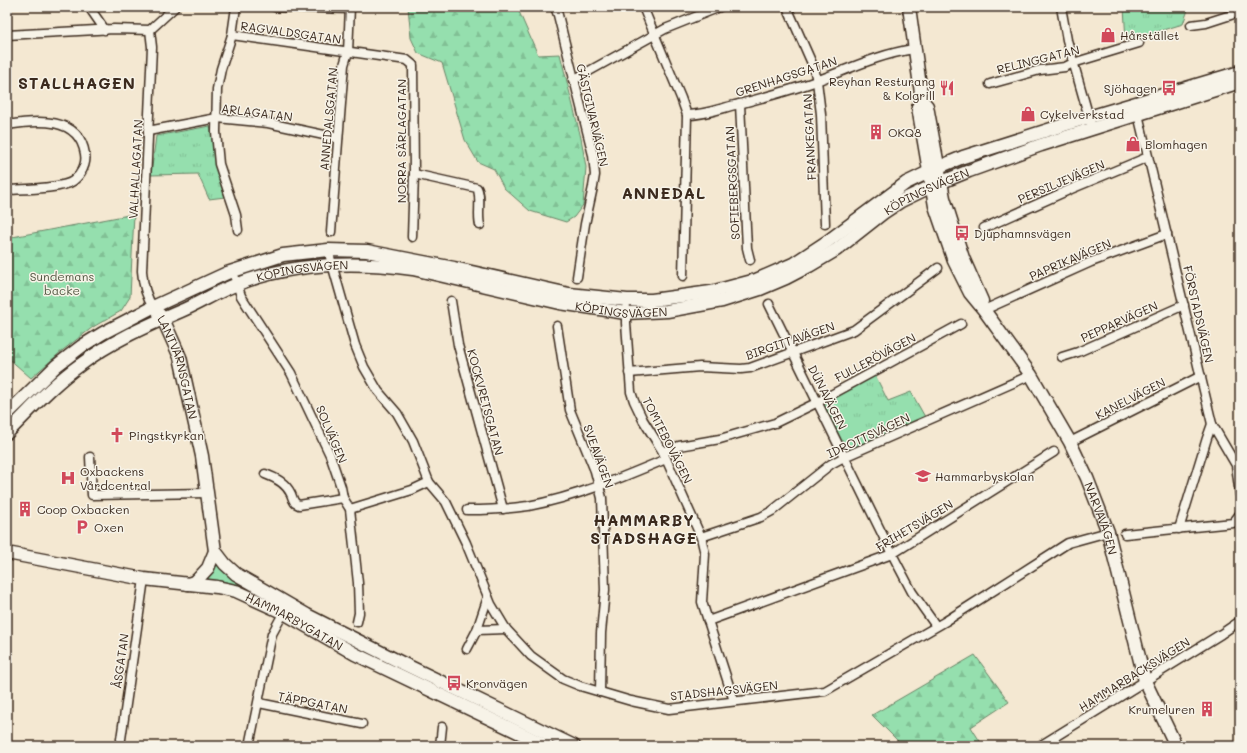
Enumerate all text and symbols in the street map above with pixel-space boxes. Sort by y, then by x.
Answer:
street label: RAGVALDSGATAN [240,17,342,47]
shop icon: Hårstället [1099,26,1117,44]
place label: Hårstället [1120,27,1179,43]
street label: RELINGGATAN [995,41,1081,77]
street label: GRENHAGSGATAN [733,52,839,100]
street label: GÄSTGIVARVÄGEN [573,62,613,168]
street label: ANNEDALSGATAN [316,67,340,171]
district label: STALLHAGEN [18,72,136,93]
place label: Reyhan Resturang & Kolgrill [829,73,935,103]
street label: NORRA SÄRLAGATAN [393,79,409,203]
restaurant icon: Reyhan Resturang & Kolgrill [938,79,956,97]
bus stop icon: Sjöhagen [1160,79,1178,97]
place label: Sjöhagen [1104,80,1157,96]
street label: FRANKEGATAN [799,93,819,181]
street label: ARLAGATAN [220,100,294,124]
shop icon: Cykelverkstad [1019,105,1037,123]
place label: Cykelverkstad [1040,106,1124,122]
street label: VALHALLAGATAN [124,119,146,219]
building icon: OKQ8 [867,123,885,141]
place label: OKQ8 [888,124,921,140]
street label: SOFIEBERGSGATAN [721,126,743,240]
shop icon: Blomhagen [1124,135,1142,153]
place label: Blomhagen [1145,136,1207,152]
street label: PERSILJEVÄGEN [1015,156,1107,206]
street label: KÖPINGSVÄGEN [881,164,971,218]
district label: ANNEDAL [622,182,706,203]
bus stop icon: Djuphamnsvägen [953,224,971,242]
place label: Djuphamnsvägen [974,225,1071,241]
street label: PAPRIKAVÄGEN [1027,235,1113,283]
street label: KÖPINGSVÄGEN [254,256,348,285]
street label: FÖRSTADSVÄGEN [1180,264,1218,364]
park label: Sundemans backe [30,268,94,298]
street label: KÖPINGSVÄGEN [574,297,668,321]
street label: PEPPARVÄGEN [1078,297,1160,345]
street label: LANTVÄRNSGATAN [154,311,202,421]
street label: BIRGITTAVÄGEN [743,317,837,363]
street label: FULLERÖVÄGEN [832,329,918,385]
street label: KOCKVRETSGATAN [464,347,508,457]
street label: DÜNAVÄGEN [805,362,851,432]
street label: KANELVÄGEN [1092,374,1168,422]
street label: TOMTEBOVÄGEN [639,394,697,486]
street label: SOLVÄGEN [313,403,351,465]
street label: IDROTTSVÄGEN [824,409,912,461]
street label: SVEAVÄGEN [580,422,618,490]
church icon: Pingstkyrkan [108,426,126,444]
place label: Pingstkyrkan [129,427,204,443]
place label: Oxbackens Vårdcentral [80,463,151,493]
school or university icon: Hammarbyskolan [914,467,932,485]
place label: Hammarbyskolan [935,468,1034,484]
hospital icon: Oxbackens Vårdcentral [59,469,77,487]
street label: NARVAVÄGEN [1081,480,1121,556]
street label: FRIHETSVÄGEN [872,496,956,554]
building icon: Coop Oxbacken [16,500,34,518]
place label: Coop Oxbacken [37,501,129,517]
district label: HAMMARBY STADSHAGE [590,509,698,548]
parking icon: Oxen [73,518,91,536]
place label: Oxen [94,519,124,535]
street label: HAMMARBYGATAN [243,589,346,653]
street label: ÅSGATAN [108,632,132,690]
street label: HAMMARBACKSVÄGEN [1075,633,1193,715]
bus stop icon: Kronvägen [445,674,463,692]
place label: Kronvägen [466,675,527,691]
street label: STADSHAGSVÄGEN [669,676,779,704]
street label: TÄPPGATAN [277,687,349,717]
building icon: Krumeluren [1198,700,1216,718]
place label: Krumeluren [1128,701,1195,717]

